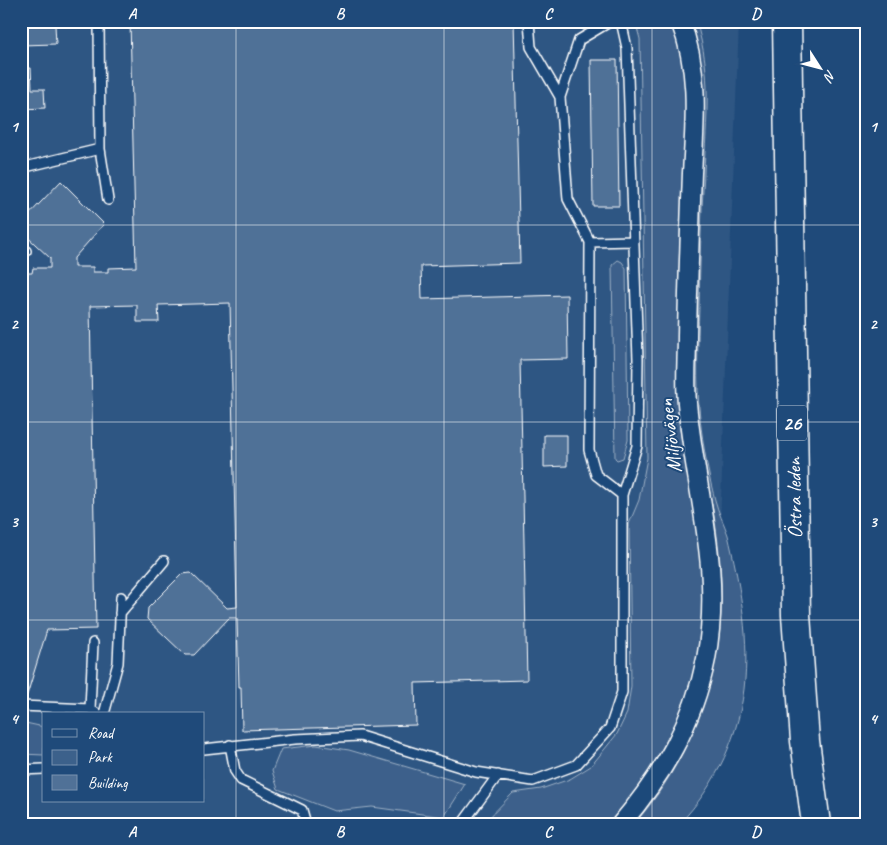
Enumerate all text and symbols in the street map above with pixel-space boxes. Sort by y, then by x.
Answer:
text: A [128,4,138,24]
text: B [336,4,346,24]
text: C [544,4,554,24]
text: D [751,4,762,24]
north arrow [794,42,844,92]
text: N [819,67,840,86]
text: 1 [10,117,19,137]
text: 1 [869,117,878,137]
text: 2 [10,314,19,334]
text: 2 [869,314,878,334]
street label: Miljövägen [652,397,687,474]
road number: 26 [777,406,807,440]
street label: Östra leden [780,456,808,539]
text: 3 [10,512,19,532]
text: 3 [869,512,878,532]
text: 4 [10,709,19,729]
text: 4 [869,709,878,729]
legend [42,712,205,802]
text: Road [88,724,115,743]
text: Park [88,748,113,767]
text: Building [88,774,128,793]
text: A [128,822,138,842]
text: B [336,822,346,842]
text: C [544,822,554,842]
text: D [751,822,762,842]

